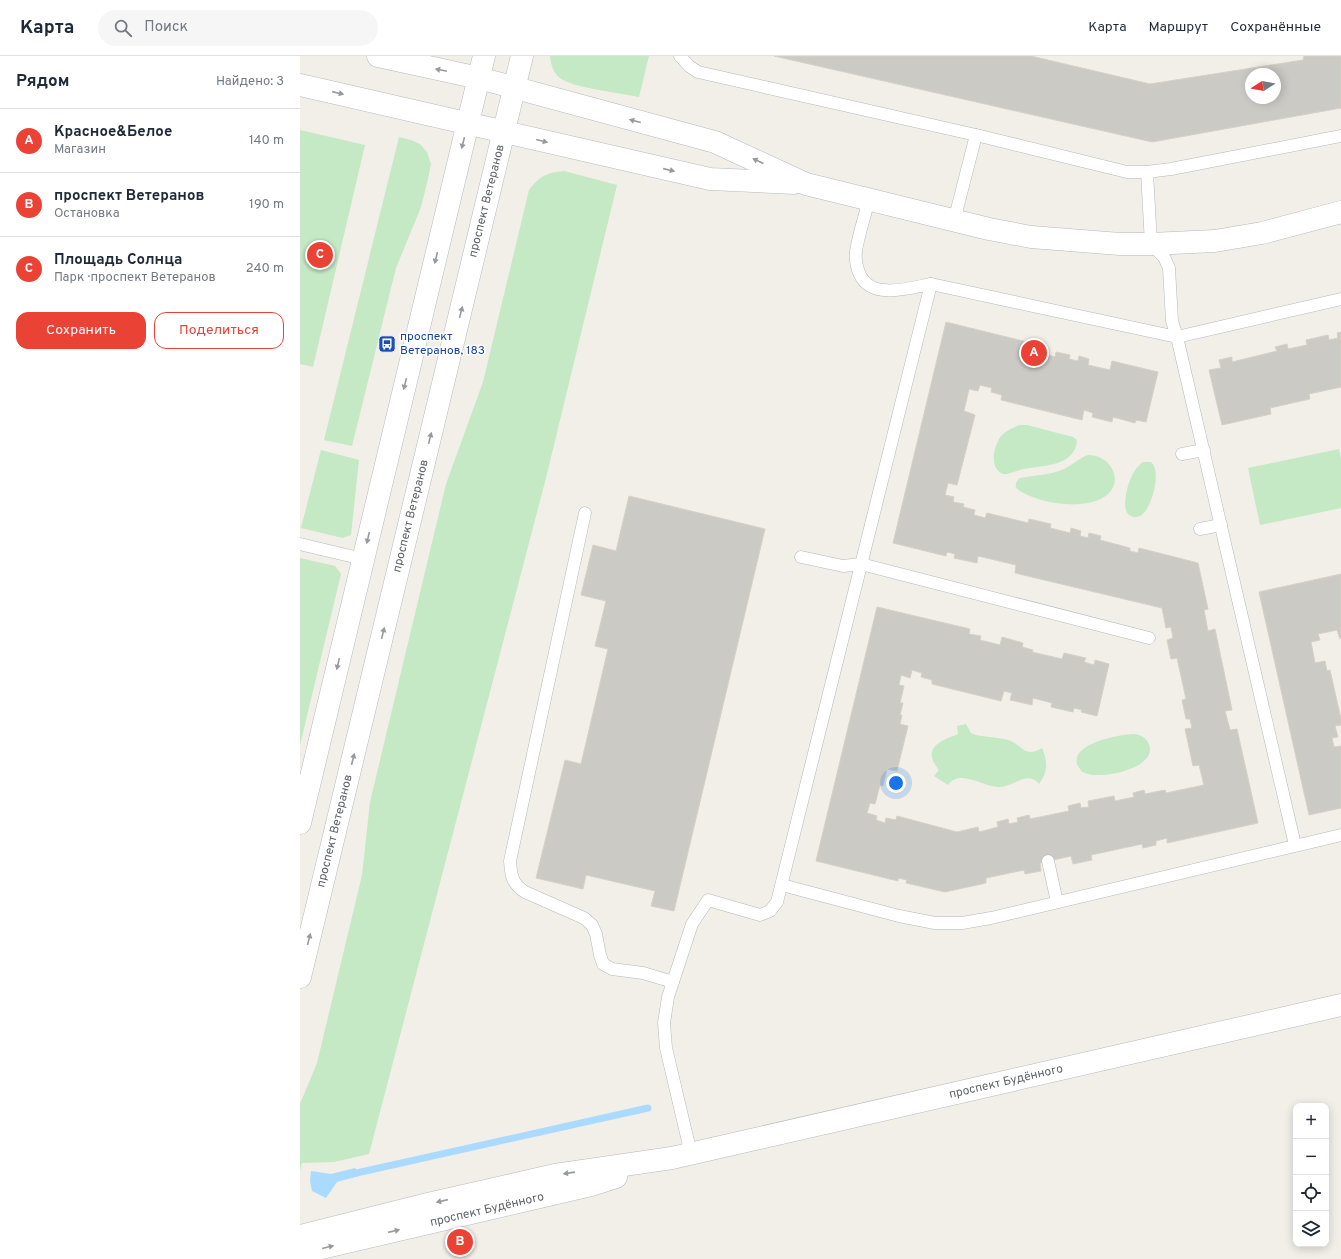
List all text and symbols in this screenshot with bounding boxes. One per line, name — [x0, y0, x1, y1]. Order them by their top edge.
search box — [98, 10, 378, 46]
text: Карта — [20, 16, 74, 40]
icon: search — [112, 17, 134, 39]
text: Поиск — [144, 18, 188, 37]
text: Карта — [1088, 19, 1127, 36]
text: Маршрут — [1149, 19, 1208, 36]
text: Сохранённые — [1230, 19, 1321, 36]
one-way arrow — [435, 66, 447, 72]
north arrow — [1245, 68, 1281, 104]
text: Рядом — [16, 71, 69, 93]
text: Найдено: 3 — [216, 74, 284, 90]
one-way arrow — [332, 91, 344, 97]
one-way arrow — [628, 117, 641, 123]
text: Красное&Белое — [54, 123, 172, 142]
text: A — [24, 133, 34, 149]
text: 140 m — [249, 133, 284, 149]
one-way arrow — [460, 137, 466, 150]
one-way arrow — [536, 138, 548, 144]
text: Магазин — [54, 142, 106, 158]
street label: проспект Ветеранов — [465, 143, 509, 259]
one-way arrow — [752, 158, 763, 164]
one-way arrow — [663, 167, 675, 173]
text: проспект Ветеранов — [54, 187, 204, 206]
text: B — [25, 197, 33, 213]
text: 190 m — [249, 197, 284, 213]
text: Остановка — [54, 206, 120, 222]
pin: C — [307, 240, 333, 270]
text: Площадь Солнца — [54, 251, 182, 270]
one-way arrow — [432, 252, 438, 264]
text: C — [25, 261, 33, 277]
text: 240 m — [246, 261, 284, 277]
text: Парк · проспект Ветеранов — [54, 270, 216, 286]
one-way arrow — [458, 305, 464, 318]
button: Сохранить — [16, 312, 146, 349]
button: Поделиться — [154, 312, 284, 349]
place label: проспект Ветеранов, 183 — [400, 329, 485, 359]
bus stop icon: проспект Ветеранов, 183 — [377, 334, 397, 354]
pin: A — [1021, 338, 1047, 368]
one-way arrow — [402, 379, 408, 391]
one-way arrow — [428, 432, 434, 444]
street label: проспект Ветеранов — [389, 458, 433, 574]
one-way arrow — [365, 531, 371, 544]
one-way arrow — [381, 626, 387, 639]
one-way arrow — [335, 658, 341, 670]
one-way arrow — [350, 753, 356, 765]
street label: проспект Ветеранов — [313, 773, 357, 889]
your location — [886, 773, 906, 793]
one-way arrow — [306, 932, 312, 944]
street label: проспект Будённого — [947, 1061, 1065, 1103]
map controls — [1293, 1103, 1329, 1247]
button: + — [1293, 1103, 1329, 1139]
button: − — [1293, 1139, 1329, 1175]
one-way arrow — [563, 1170, 575, 1176]
button: locate — [1293, 1175, 1329, 1211]
street label: проспект Будённого — [428, 1189, 546, 1231]
one-way arrow — [436, 1198, 448, 1204]
button: layers — [1293, 1211, 1329, 1247]
pin: B — [447, 1227, 473, 1257]
one-way arrow — [388, 1228, 400, 1234]
one-way arrow — [322, 1244, 334, 1250]

